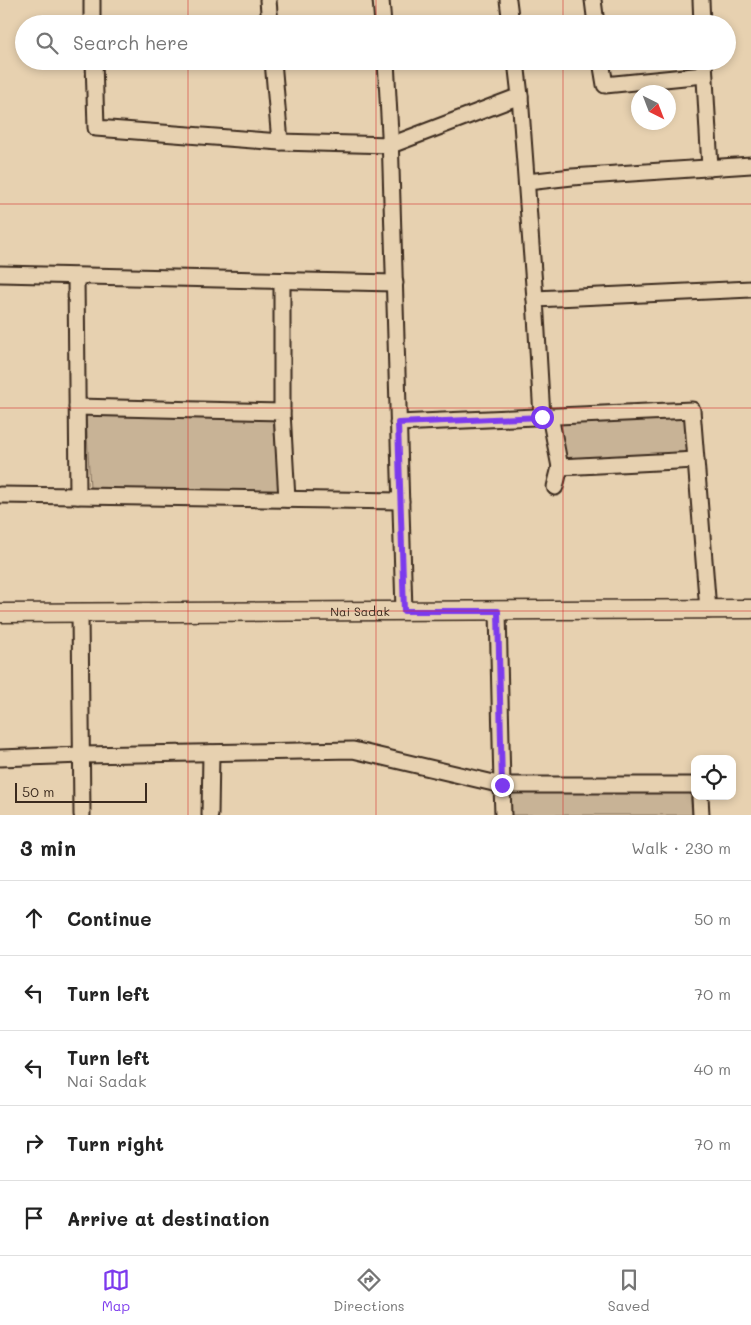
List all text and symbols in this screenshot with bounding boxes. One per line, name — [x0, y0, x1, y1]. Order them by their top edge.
search box — [15, 15, 736, 70]
icon: search — [33, 29, 61, 57]
text: Search here — [73, 30, 189, 55]
north arrow — [631, 85, 676, 130]
route start — [531, 406, 554, 429]
street label: Nai Sadak — [330, 603, 390, 619]
map controls — [691, 755, 736, 800]
button: locate — [691, 755, 736, 800]
route end — [491, 774, 514, 797]
scale bar — [15, 780, 148, 803]
text: 50 m — [22, 782, 54, 801]
text: 3 min — [20, 834, 76, 861]
text: Walk · 230 m — [631, 837, 731, 858]
icon: ahead — [20, 904, 48, 932]
text: Continue — [67, 906, 152, 931]
text: 50 m — [694, 908, 731, 929]
icon: left — [20, 979, 48, 1007]
text: Turn left — [67, 981, 150, 1006]
text: 70 m — [694, 983, 731, 1004]
text: Turn left — [67, 1045, 150, 1070]
icon: left — [20, 1054, 48, 1082]
text: 40 m — [694, 1058, 731, 1079]
text: Nai Sadak — [67, 1070, 146, 1091]
icon: right — [20, 1129, 48, 1157]
text: Turn right — [67, 1131, 164, 1156]
text: 70 m — [694, 1133, 731, 1154]
icon: arrive — [20, 1204, 48, 1232]
text: Arrive at destination — [67, 1206, 270, 1231]
tab: Map — [102, 1266, 130, 1315]
tab: Directions — [333, 1266, 405, 1315]
tab: Saved — [608, 1266, 649, 1315]

